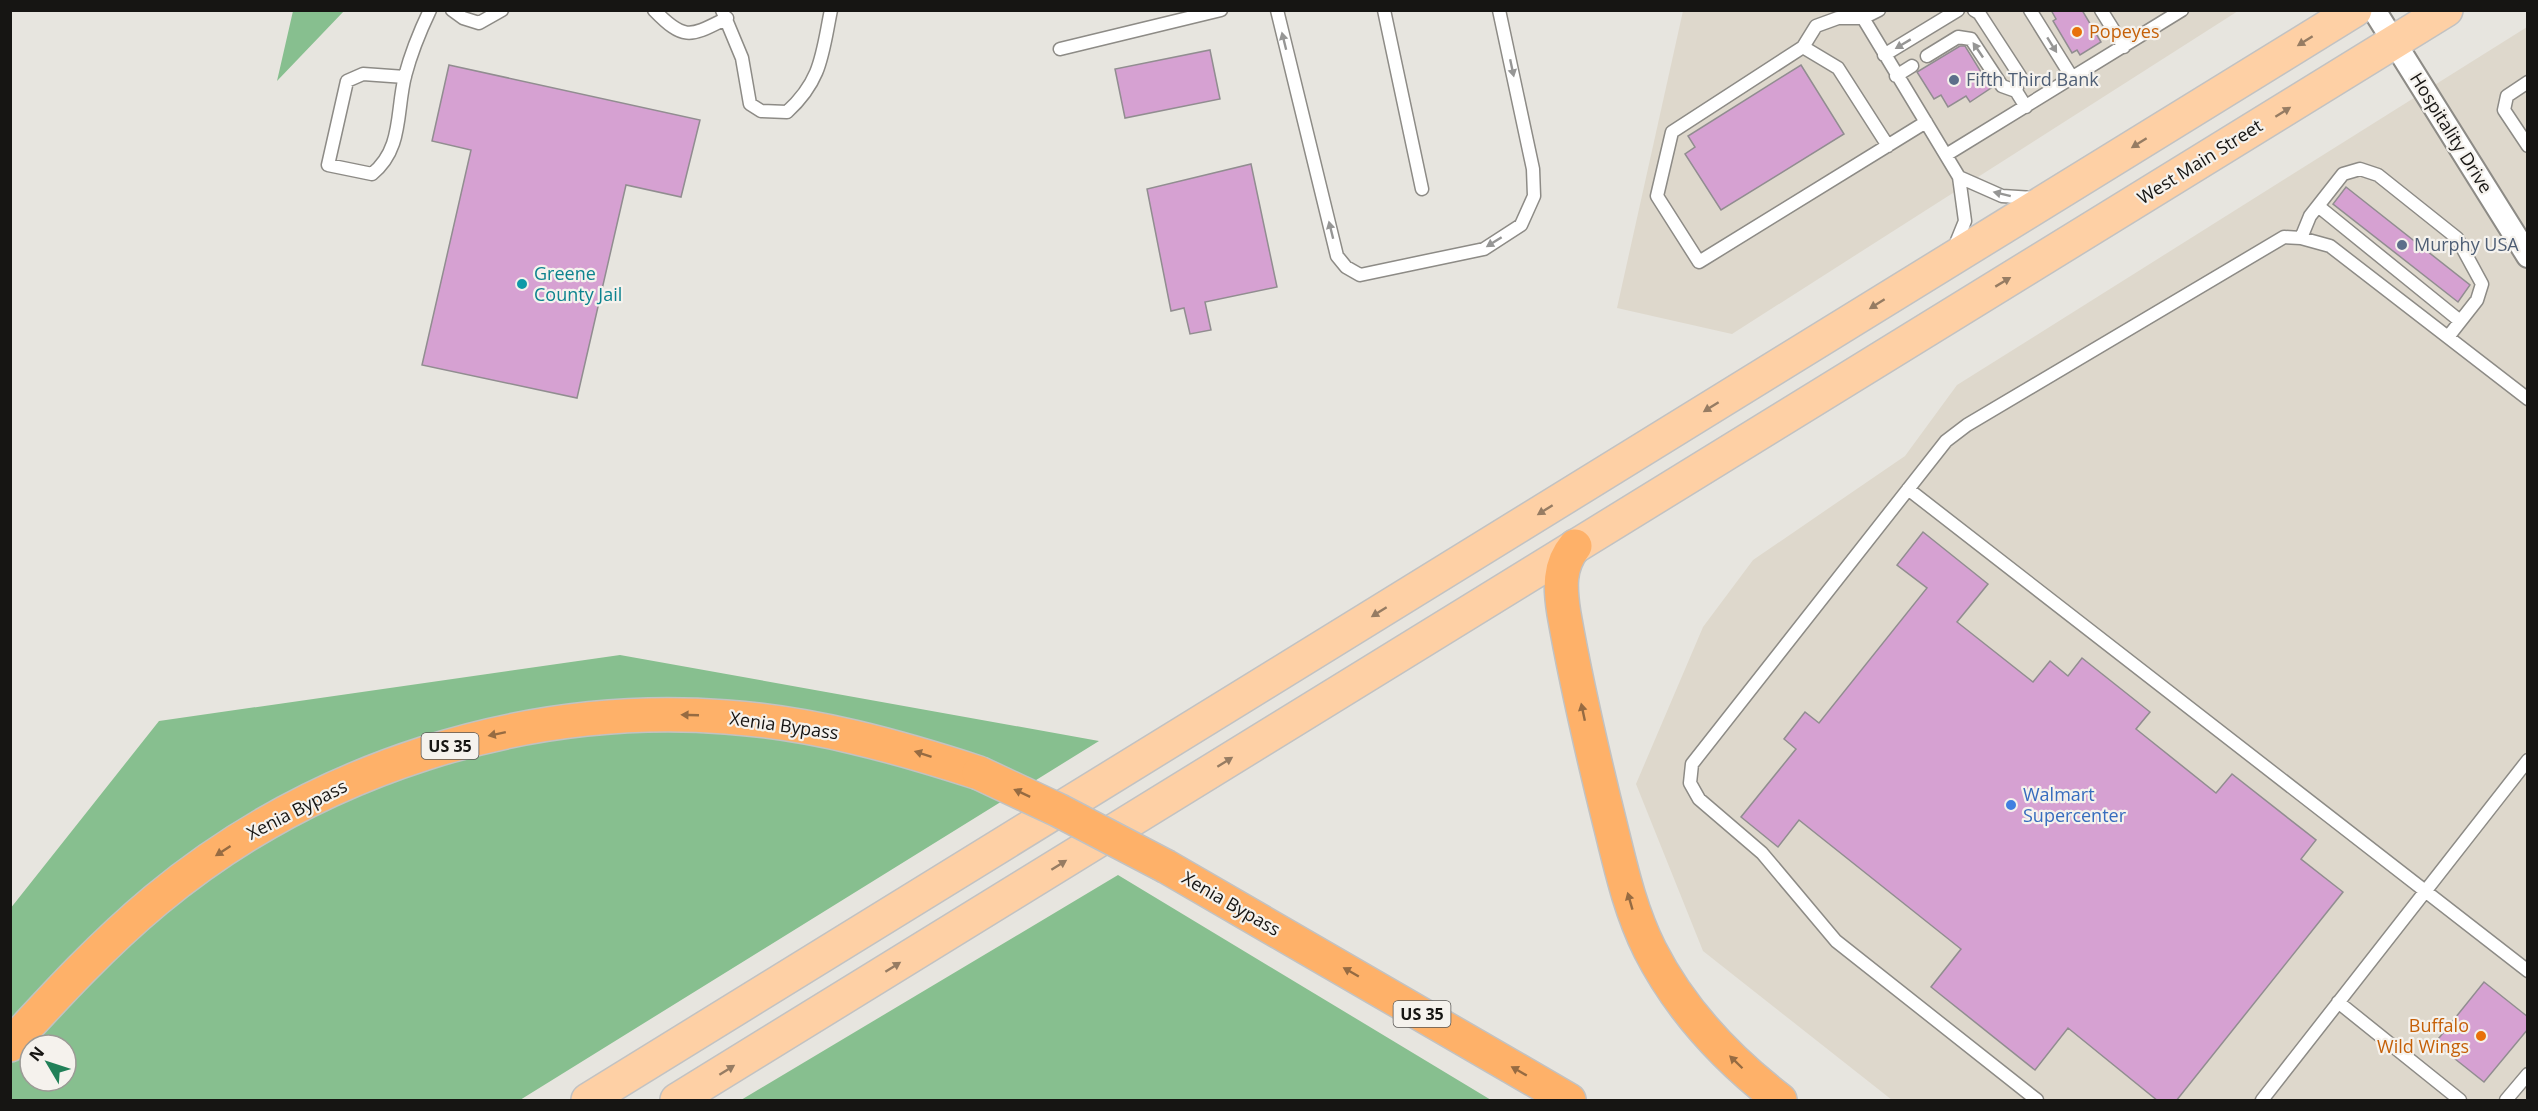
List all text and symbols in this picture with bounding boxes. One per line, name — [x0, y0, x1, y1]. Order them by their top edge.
place label: Popeyes — [2089, 19, 2159, 43]
marker: Popeyes — [2070, 25, 2084, 39]
one-way arrow — [1279, 31, 1289, 50]
one-way arrow — [2297, 35, 2314, 46]
one-way arrow — [2046, 36, 2057, 53]
one-way arrow — [1895, 38, 1911, 49]
one-way arrow — [1973, 42, 1984, 58]
one-way arrow — [1507, 58, 1517, 77]
place label: Fifth Third Bank — [1966, 67, 2099, 91]
street label: Hospitality Drive — [2405, 68, 2499, 197]
marker: Fifth Third Bank — [1947, 73, 1961, 87]
one-way arrow — [2275, 106, 2291, 117]
street label: West Main Street — [2132, 113, 2267, 209]
one-way arrow — [2131, 137, 2147, 148]
one-way arrow — [1993, 189, 2011, 199]
one-way arrow — [1325, 221, 1335, 239]
place label: Murphy USA — [2414, 232, 2519, 256]
one-way arrow — [1486, 237, 1502, 248]
marker: Murphy USA — [2395, 238, 2409, 252]
place label: Greene County Jail — [534, 261, 622, 306]
marker: Greene County Jail — [515, 277, 529, 291]
one-way arrow — [1995, 277, 2011, 288]
one-way arrow — [1869, 298, 1885, 309]
one-way arrow — [1703, 401, 1719, 412]
one-way arrow — [1537, 504, 1553, 515]
one-way arrow — [1371, 606, 1387, 617]
one-way arrow — [1578, 702, 1587, 721]
street label: Xenia Bypass — [728, 706, 840, 745]
one-way arrow — [681, 710, 700, 720]
one-way arrow — [487, 730, 506, 739]
road number: US 35 — [422, 733, 478, 759]
one-way arrow — [914, 749, 932, 759]
one-way arrow — [1217, 757, 1233, 768]
street label: Xenia Bypass — [242, 774, 351, 845]
place label: Walmart Supercenter — [2023, 782, 2127, 827]
one-way arrow — [1013, 788, 1030, 797]
marker: Walmart Supercenter — [2004, 798, 2018, 812]
one-way arrow — [215, 845, 231, 857]
one-way arrow — [1051, 859, 1067, 870]
street label: Xenia Bypass — [1178, 865, 1285, 941]
one-way arrow — [1625, 892, 1634, 910]
one-way arrow — [885, 962, 901, 973]
one-way arrow — [1343, 967, 1359, 978]
road number: US 35 — [1394, 1001, 1450, 1027]
place label: Buffalo Wild Wings — [2377, 1013, 2469, 1058]
marker: Buffalo Wild Wings — [2474, 1029, 2488, 1043]
north arrow — [18, 1033, 78, 1093]
text: N — [24, 1042, 49, 1066]
one-way arrow — [1729, 1056, 1744, 1069]
one-way arrow — [719, 1064, 735, 1075]
one-way arrow — [1510, 1066, 1527, 1076]

